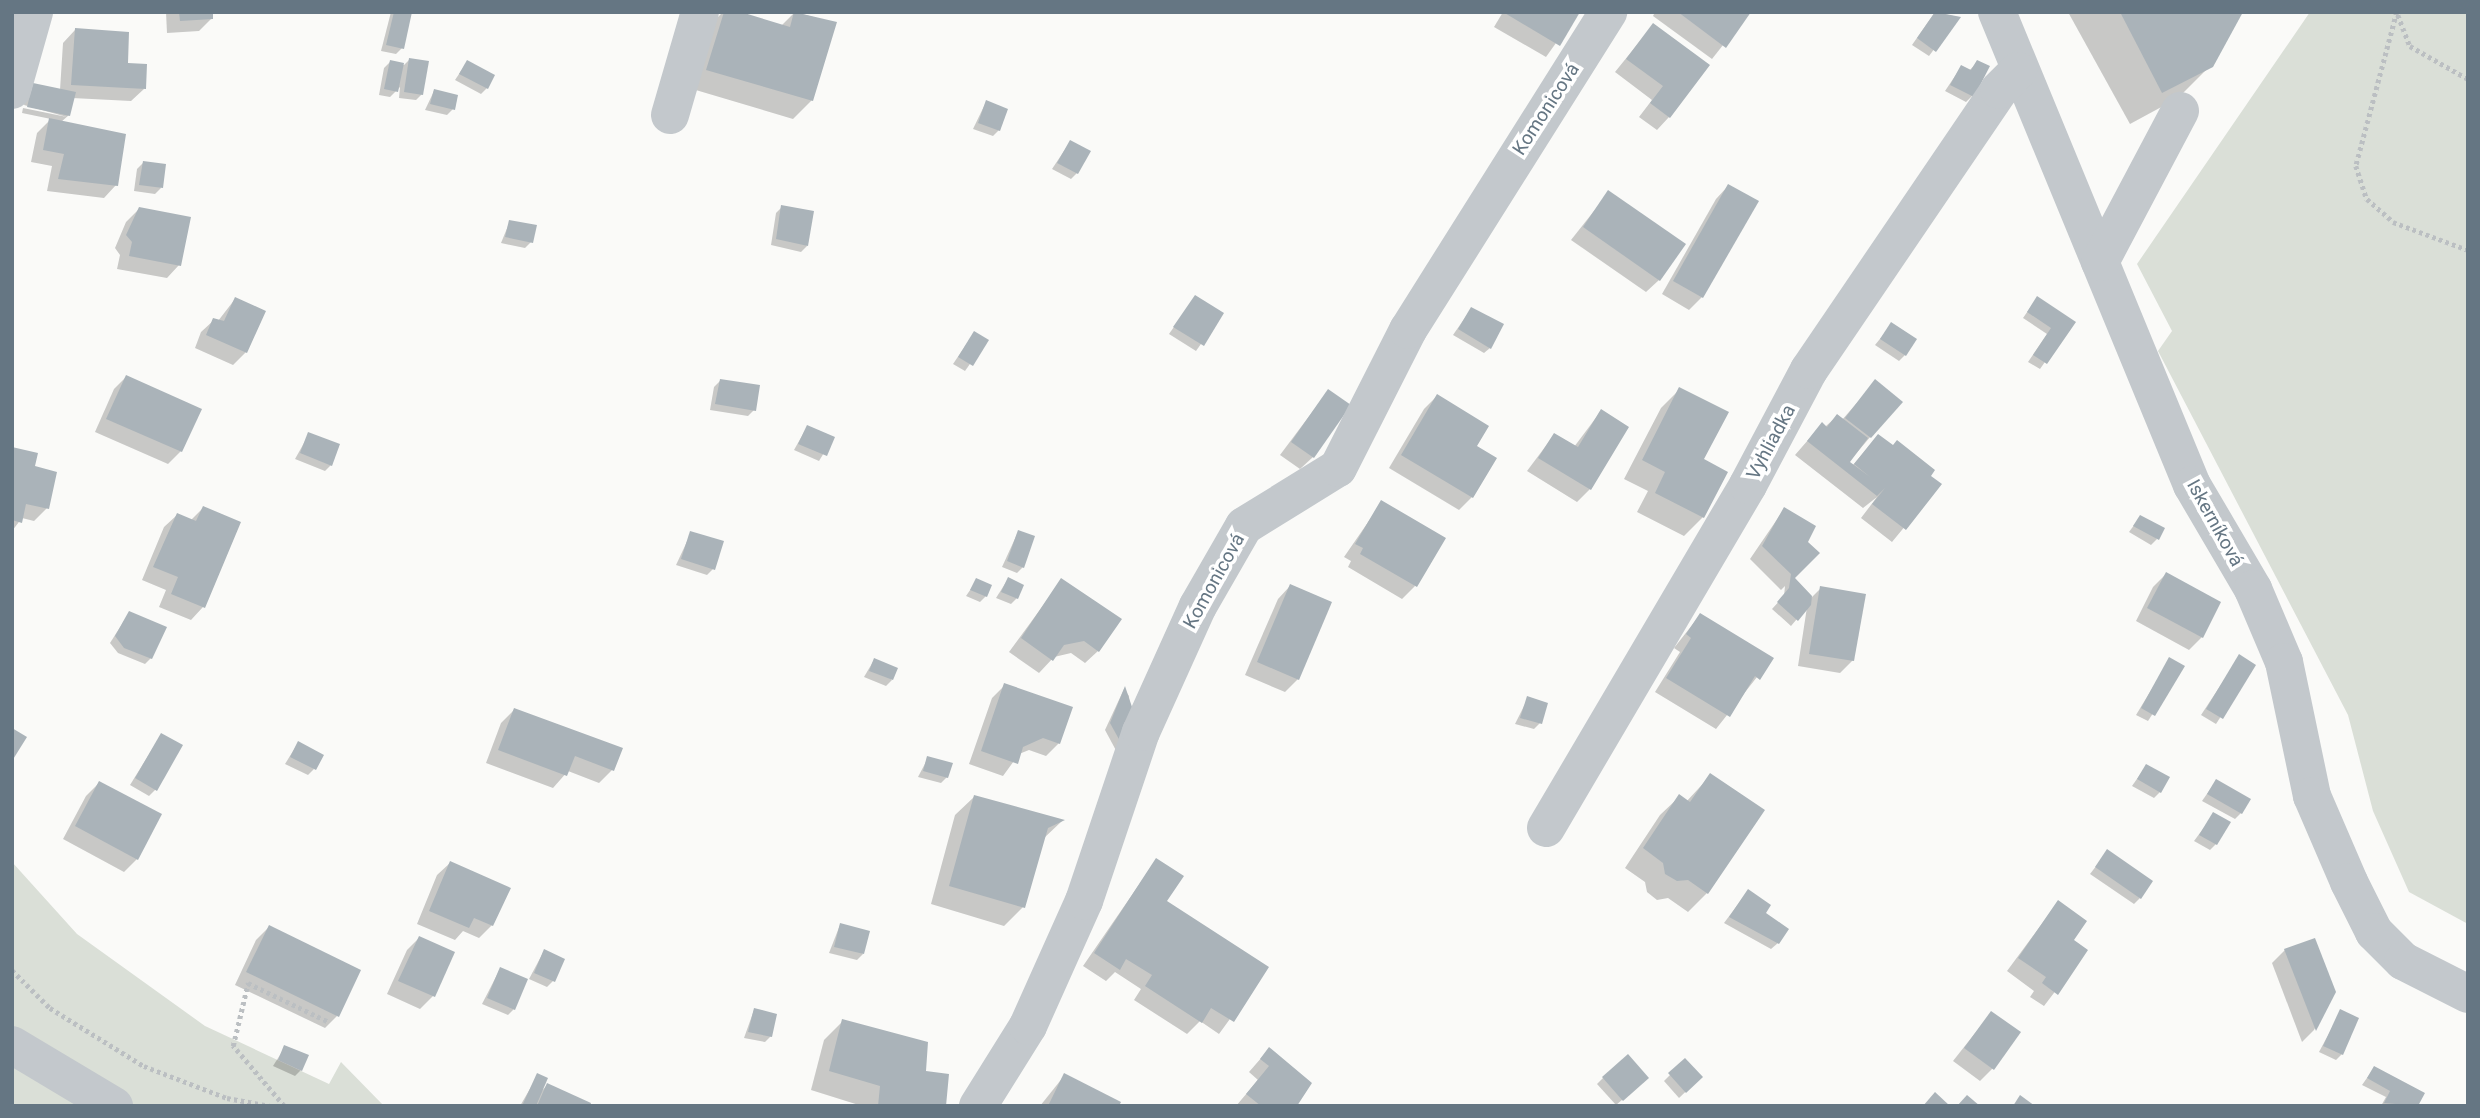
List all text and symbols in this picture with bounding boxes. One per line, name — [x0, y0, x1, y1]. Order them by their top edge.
street label: Komonicová — [1508, 59, 1584, 159]
street label: Vyhliadka — [1742, 401, 1800, 483]
street label: Iskerníková — [2182, 476, 2248, 570]
street label: Komonicová — [1179, 529, 1249, 633]

